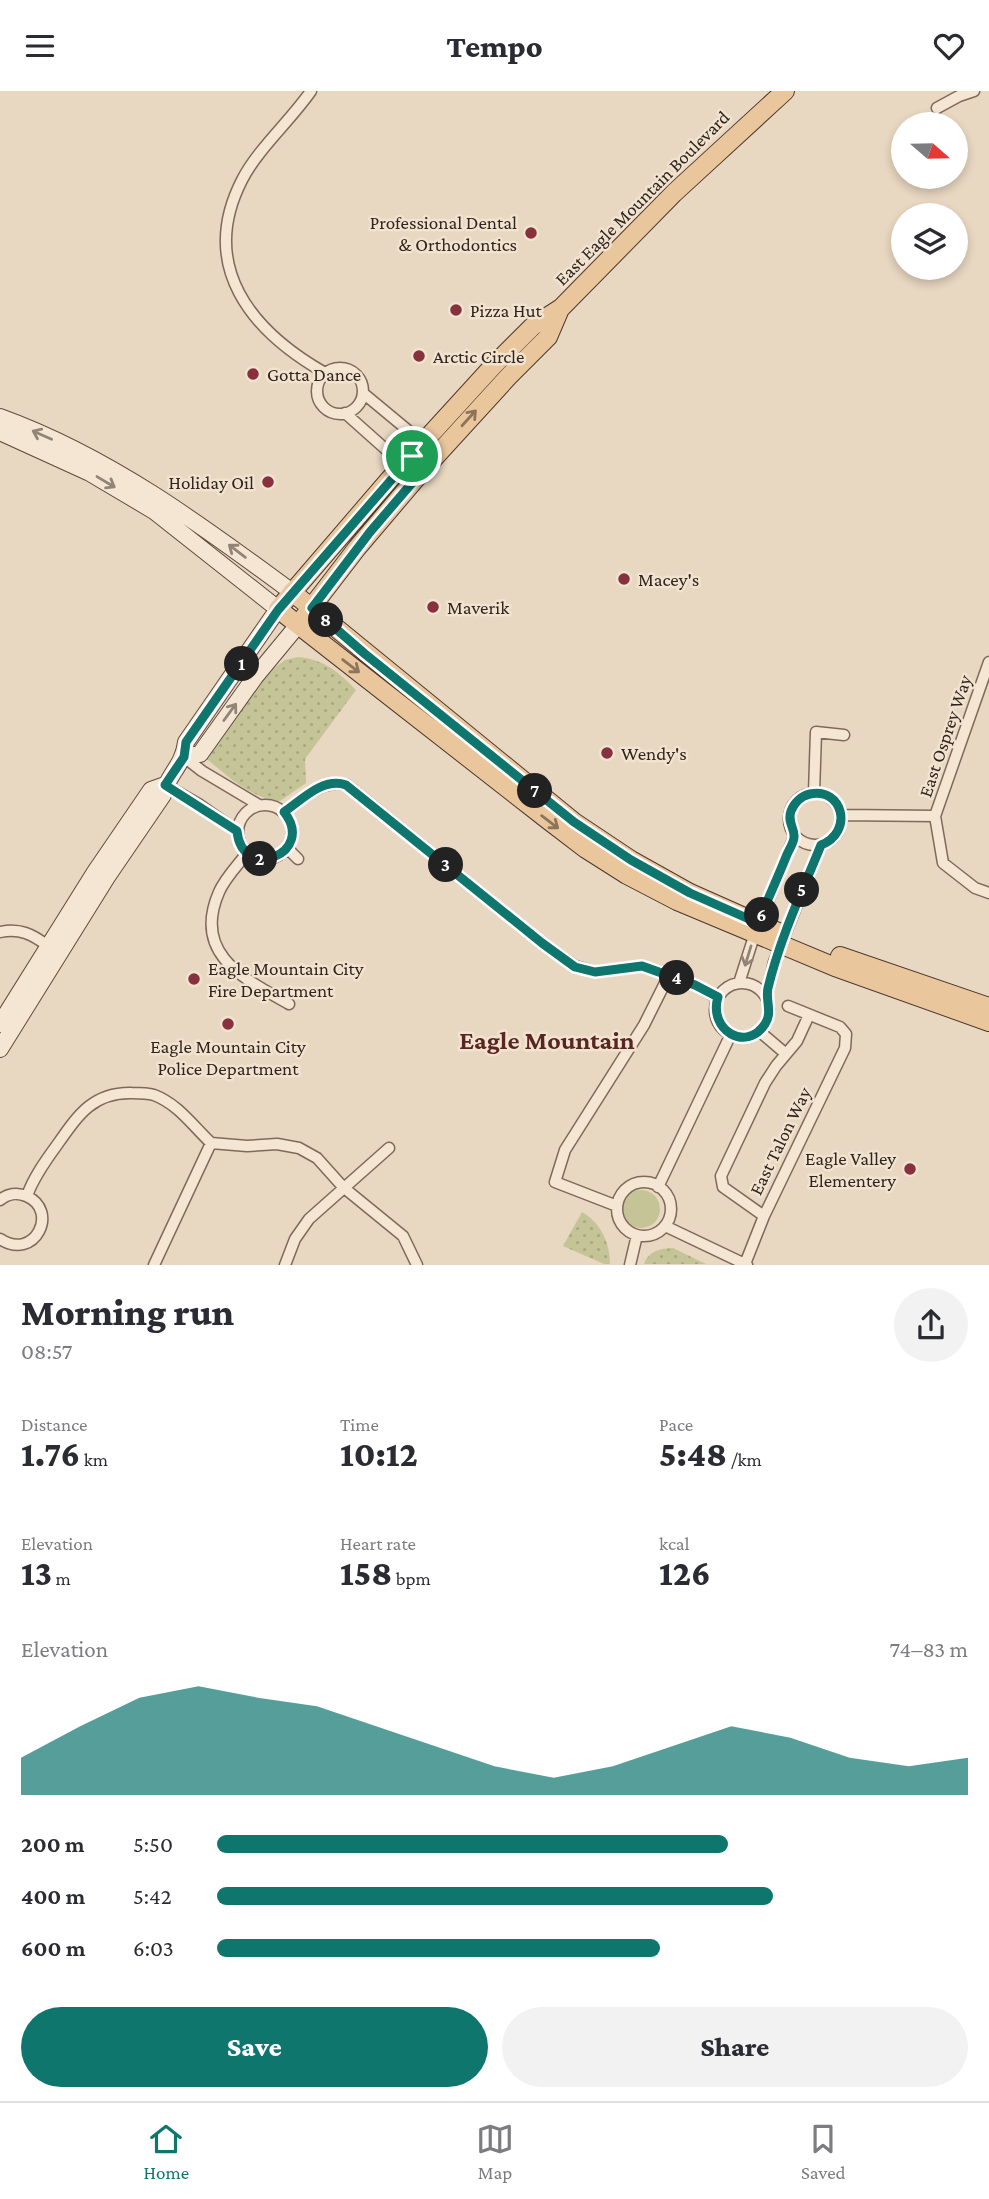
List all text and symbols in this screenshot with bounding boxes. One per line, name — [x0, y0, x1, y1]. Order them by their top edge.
icon: menu — [21, 27, 59, 65]
icon: heart — [930, 27, 968, 65]
text: Tempo — [446, 28, 543, 64]
street label: East Eagle Mountain Boulevard — [551, 107, 733, 289]
north arrow — [891, 112, 968, 189]
map controls — [891, 112, 968, 280]
button: layers — [891, 203, 968, 280]
place label: Professional Dental & Orthodontics — [370, 212, 517, 255]
marker: Professional Dental & Orthodontics — [523, 225, 539, 241]
place label: Pizza Hut — [470, 300, 543, 321]
marker: Pizza Hut — [448, 302, 464, 318]
place label: Arctic Circle — [433, 346, 524, 367]
marker: Arctic Circle — [411, 348, 427, 364]
place label: Gotta Dance — [267, 364, 361, 385]
marker: Gotta Dance — [245, 366, 261, 382]
one-way arrow — [461, 410, 478, 427]
pin — [382, 426, 442, 486]
one-way arrow — [32, 428, 53, 441]
icon: arrive — [393, 437, 431, 475]
place label: Holiday Oil — [168, 472, 254, 493]
marker: Holiday Oil — [260, 474, 276, 490]
one-way arrow — [95, 475, 115, 489]
one-way arrow — [228, 544, 247, 559]
place label: Macey's — [638, 569, 699, 590]
marker: Macey's — [616, 571, 632, 587]
place label: Maverik — [447, 597, 510, 618]
marker: Maverik — [425, 599, 441, 615]
pin: 8 — [308, 603, 344, 637]
text: 8 — [320, 609, 331, 630]
pin: 1 — [224, 647, 260, 681]
text: 1 — [238, 653, 245, 674]
one-way arrow — [342, 659, 360, 674]
street label: East Osprey Way — [914, 672, 976, 800]
one-way arrow — [223, 703, 237, 722]
place label: Wendy's — [621, 743, 687, 764]
marker: Wendy's — [599, 745, 615, 761]
pin: 7 — [518, 773, 552, 809]
text: 7 — [530, 780, 539, 801]
one-way arrow — [540, 814, 559, 829]
pin: 2 — [243, 841, 278, 877]
pin: 3 — [428, 847, 464, 883]
text: 2 — [255, 848, 264, 869]
text: 3 — [441, 854, 450, 875]
pin: 5 — [784, 873, 820, 907]
text: 5 — [797, 879, 806, 900]
pin: 6 — [744, 897, 780, 933]
text: 6 — [756, 904, 767, 925]
one-way arrow — [740, 945, 753, 967]
place label: Eagle Mountain City Fire Department — [208, 958, 364, 1001]
pin: 4 — [660, 961, 694, 995]
text: 4 — [671, 967, 682, 988]
marker: Eagle Mountain City Fire Department — [186, 971, 202, 987]
marker: Eagle Mountain City Police Department — [220, 1016, 236, 1032]
district label: Eagle Mountain — [459, 1026, 635, 1055]
place label: Eagle Mountain City Police Department — [150, 1036, 306, 1079]
street label: East Talon Way — [745, 1084, 815, 1198]
place label: Eagle Valley Elementery — [805, 1148, 896, 1191]
marker: Eagle Valley Elementery — [902, 1161, 918, 1177]
button: share — [894, 1288, 968, 1362]
text: Morning run — [21, 1291, 234, 1333]
text: 08:57 — [21, 1338, 72, 1364]
text: Distance — [21, 1414, 87, 1435]
text: Time — [340, 1414, 379, 1435]
text: Pace — [659, 1414, 693, 1435]
text: 1.76 — [21, 1435, 80, 1474]
text: 10:12 — [340, 1435, 418, 1474]
text: 5:48 — [659, 1435, 727, 1474]
text: km — [80, 1449, 108, 1470]
text: /km — [727, 1449, 762, 1470]
text: Elevation — [21, 1533, 93, 1554]
text: Heart rate — [340, 1533, 416, 1554]
text: kcal — [659, 1533, 690, 1554]
text: 13 — [21, 1554, 52, 1593]
text: 158 — [340, 1554, 392, 1593]
text: 126 — [659, 1554, 711, 1593]
text: m — [52, 1568, 71, 1589]
text: bpm — [392, 1568, 431, 1589]
text: Elevation — [21, 1636, 108, 1662]
text: 74–83 m — [890, 1636, 968, 1662]
text: 200 m — [21, 1831, 85, 1857]
text: 5:50 — [133, 1831, 173, 1857]
text: 400 m — [21, 1883, 85, 1909]
text: 5:42 — [133, 1883, 172, 1909]
text: 600 m — [21, 1935, 85, 1961]
text: 6:03 — [133, 1935, 174, 1961]
button: Save — [21, 2007, 488, 2087]
button: Share — [502, 2007, 968, 2087]
tab: Home — [143, 2120, 189, 2183]
tab: Map — [476, 2120, 514, 2183]
tab: Saved — [801, 2120, 846, 2183]

